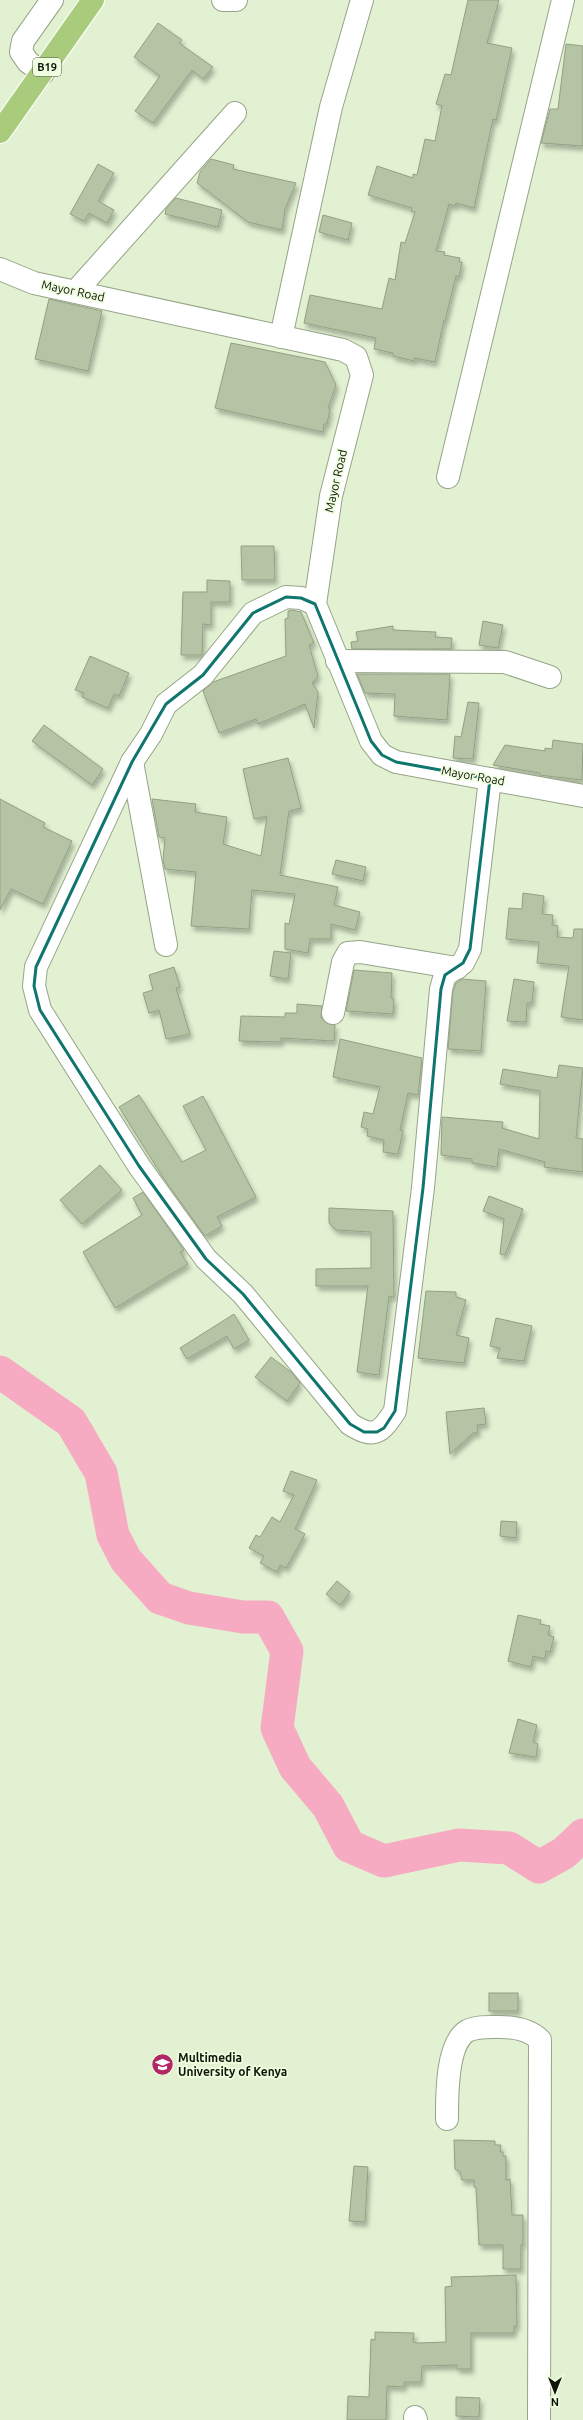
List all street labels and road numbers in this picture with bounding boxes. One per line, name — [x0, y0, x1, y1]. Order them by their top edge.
road number: B19 — [33, 58, 61, 76]
street label: Mayor Road — [40, 277, 106, 304]
street label: Mayor Road — [322, 448, 349, 514]
street label: Mayor Road — [440, 764, 506, 787]

